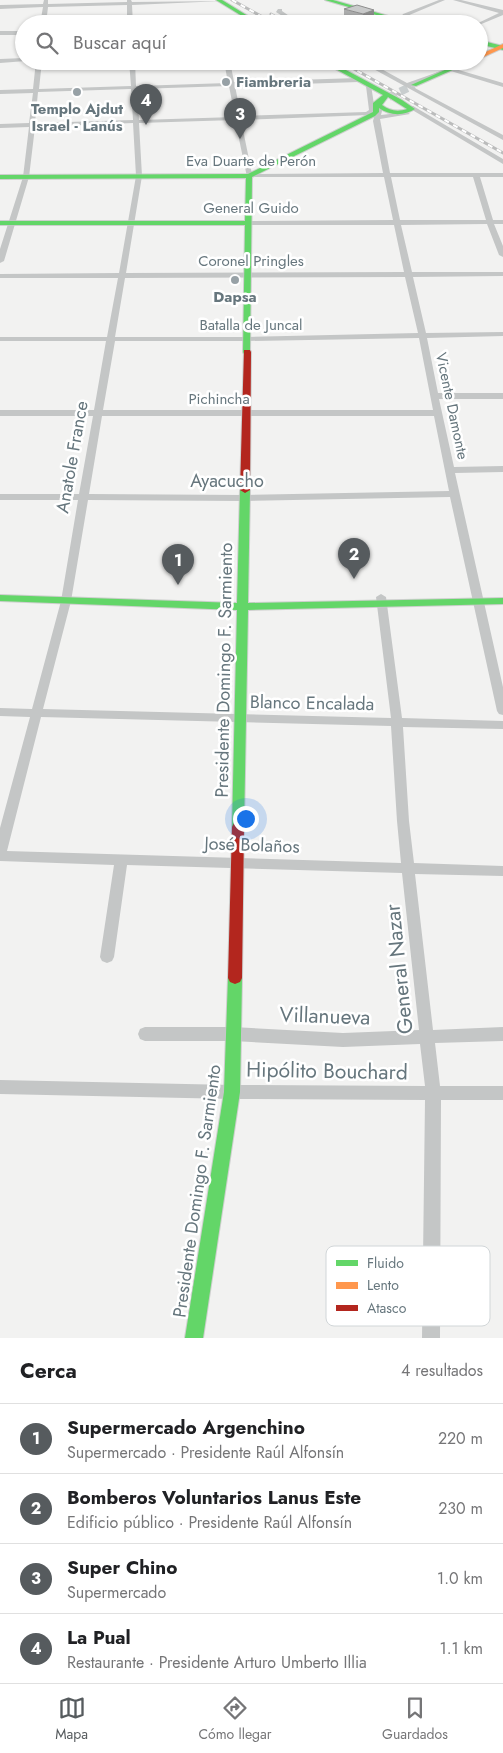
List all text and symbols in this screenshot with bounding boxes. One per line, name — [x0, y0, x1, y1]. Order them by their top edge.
search box — [15, 15, 488, 70]
icon: search — [33, 29, 61, 57]
text: Buscar aquí — [73, 29, 167, 56]
place label: Fiambreria — [236, 71, 311, 93]
marker: Fiambreria — [220, 76, 232, 88]
pin: 4 — [130, 84, 162, 125]
marker: Templo Ajdut Israel - Lanús — [71, 86, 83, 98]
place label: Templo Ajdut Israel - Lanús — [31, 98, 123, 137]
pin: 3 — [224, 98, 256, 139]
street label: Eva Duarte de Perón — [186, 150, 316, 172]
street label: General Guido — [203, 197, 299, 219]
street label: Coronel Pringles — [198, 250, 304, 272]
marker: Dapsa — [229, 274, 241, 286]
place label: Dapsa — [213, 286, 257, 308]
street label: Batalla de Juncal — [200, 314, 302, 336]
street label: Vicente Damonte — [430, 350, 474, 462]
street label: Pichincha — [188, 388, 250, 410]
street label: Anatole France — [49, 399, 95, 515]
street label: Ayacucho — [190, 468, 264, 494]
pin: 2 — [338, 538, 370, 579]
street label: Presidente Domingo F. Sarmiento — [209, 542, 239, 798]
pin: 1 — [162, 544, 194, 585]
street label: Blanco Encalada — [250, 689, 374, 717]
your location — [233, 806, 259, 832]
street label: José Bolaños — [202, 830, 300, 860]
street label: General Nazar — [377, 902, 421, 1036]
street label: Villanueva — [279, 999, 371, 1033]
street label: Hipólito Bouchard — [246, 1055, 408, 1087]
street label: Presidente Domingo F. Sarmiento — [166, 1063, 228, 1319]
legend — [326, 1246, 490, 1326]
text: Fluido — [367, 1253, 404, 1273]
text: Lento — [367, 1275, 399, 1295]
text: Atasco — [367, 1298, 407, 1318]
text: Cerca — [20, 1356, 77, 1386]
text: 4 resultados — [401, 1359, 483, 1382]
text: Supermercado Argenchino — [67, 1414, 305, 1441]
text: 1 — [32, 1427, 40, 1450]
text: 220 m — [438, 1427, 483, 1450]
text: Supermercado · Presidente Raúl Alfonsín — [67, 1441, 344, 1464]
text: Bomberos Voluntarios Lanus Este — [67, 1484, 361, 1511]
text: 2 — [31, 1497, 41, 1520]
text: 230 m — [438, 1497, 483, 1520]
text: Edificio público · Presidente Raúl Alfonsín — [67, 1511, 352, 1534]
text: Super Chino — [67, 1554, 177, 1581]
text: 3 — [31, 1567, 41, 1590]
text: 1.0 km — [437, 1567, 483, 1590]
text: Supermercado — [67, 1581, 166, 1604]
text: La Pual — [67, 1624, 131, 1651]
text: 4 — [30, 1637, 42, 1660]
text: 1.1 km — [439, 1637, 483, 1660]
text: Restaurante · Presidente Arturo Umberto Illia — [67, 1651, 367, 1674]
tab: Mapa — [55, 1694, 88, 1744]
tab: Cómo llegar — [198, 1694, 272, 1744]
tab: Guardados — [382, 1694, 448, 1744]

